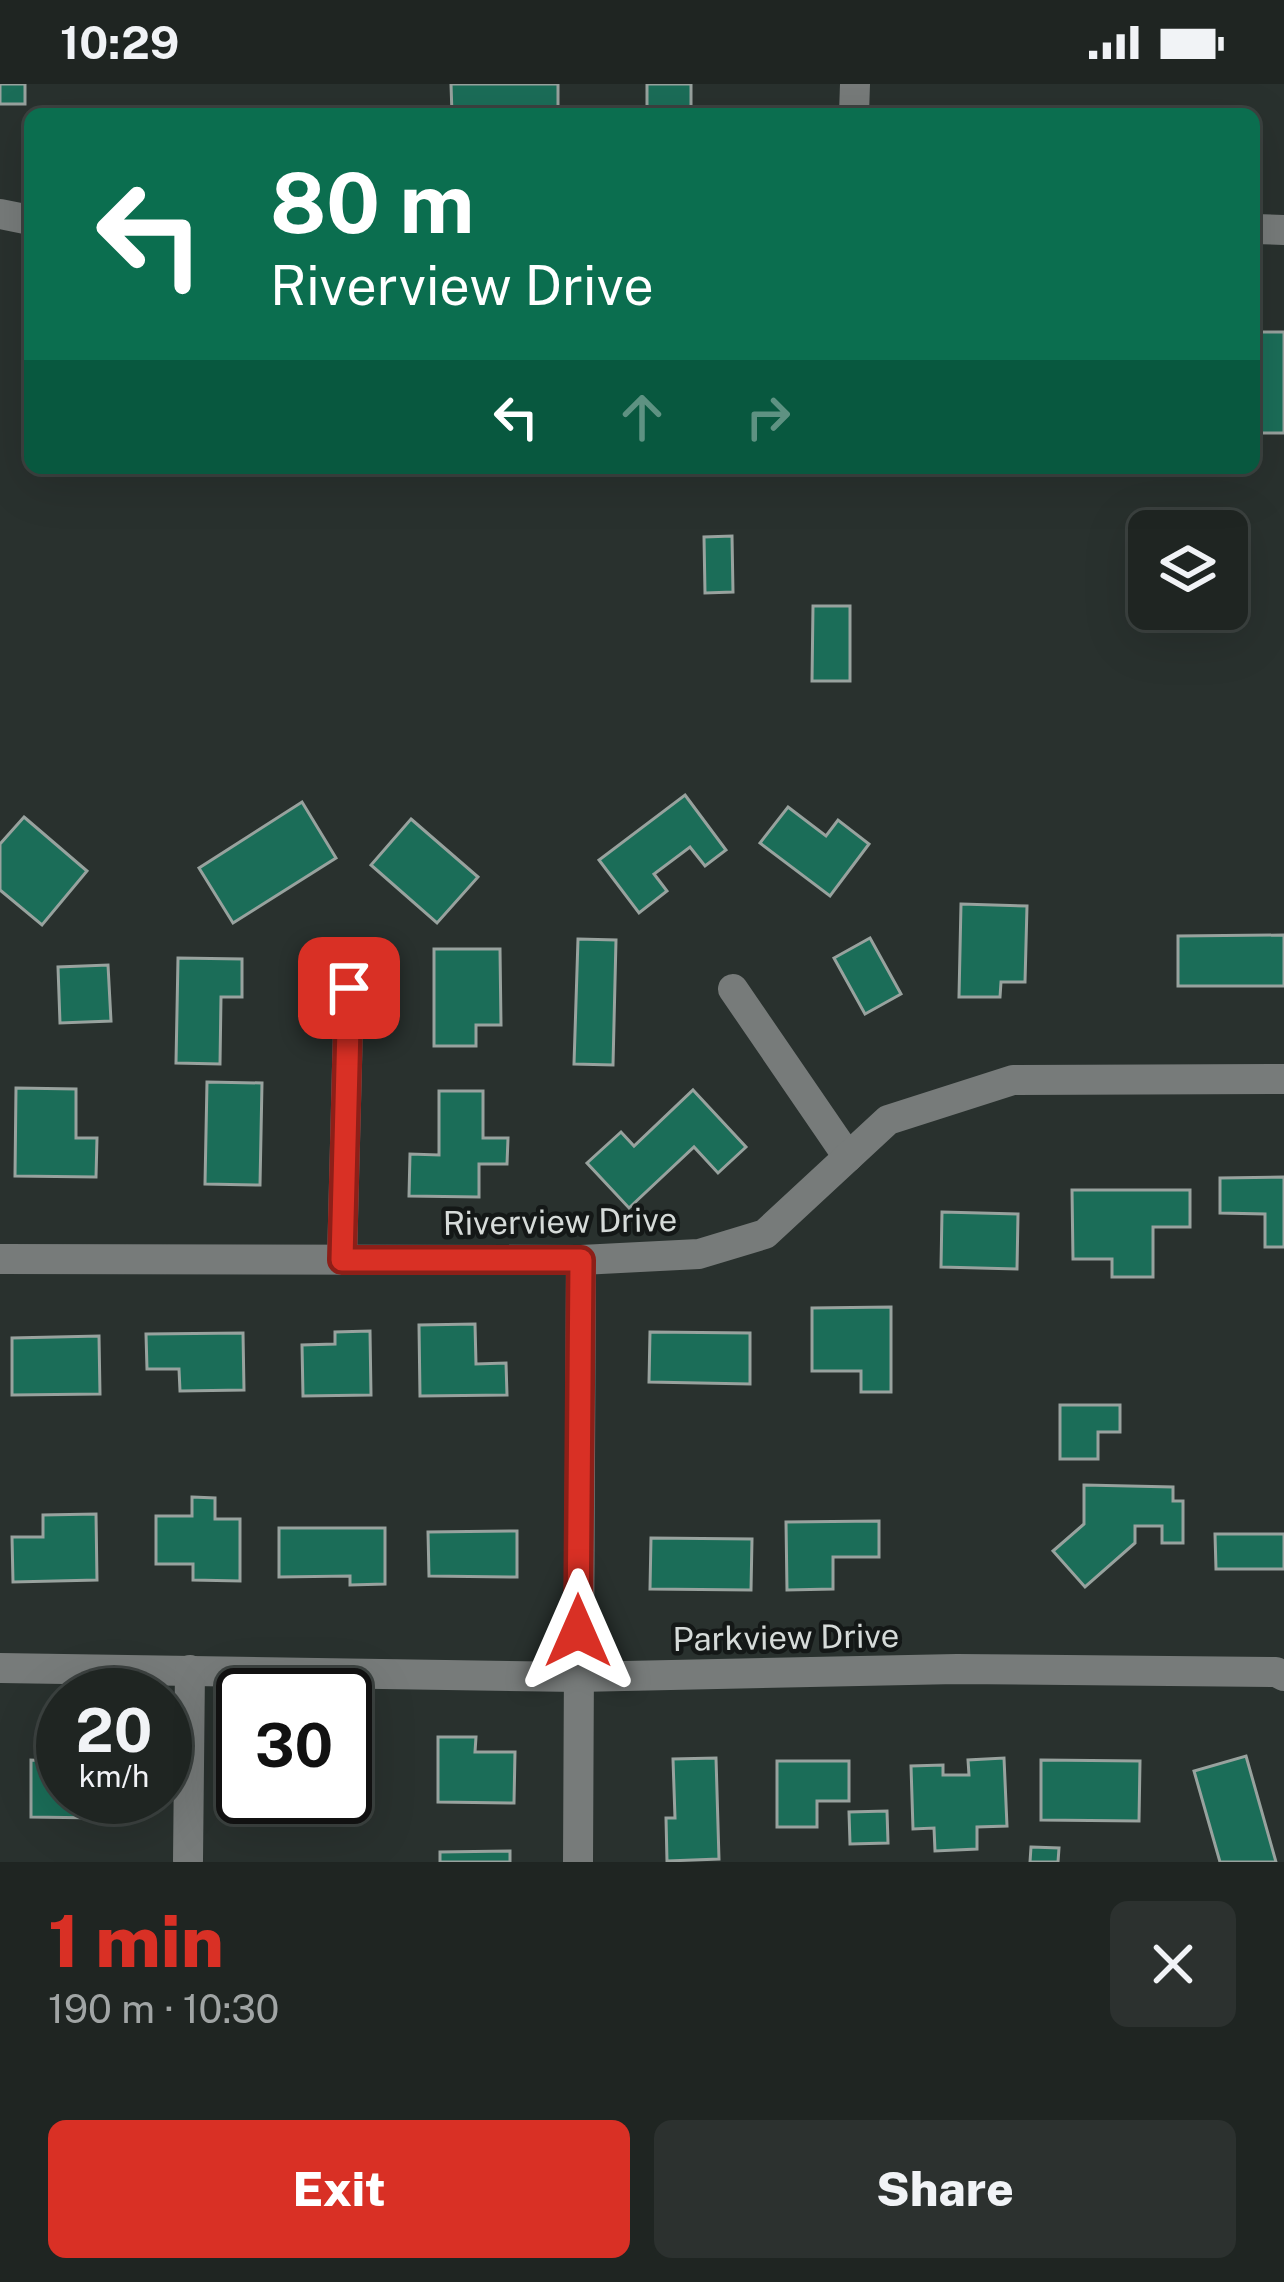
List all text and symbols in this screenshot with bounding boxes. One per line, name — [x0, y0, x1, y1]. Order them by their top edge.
text: 10:29 — [60, 16, 180, 69]
text: 80 m — [270, 153, 474, 252]
icon: left — [72, 156, 228, 312]
text: Riverview Drive — [270, 254, 654, 317]
icon: left — [483, 384, 549, 450]
icon: ahead — [609, 384, 675, 450]
icon: right — [735, 384, 801, 450]
map controls — [1128, 510, 1248, 630]
button: layers — [1128, 510, 1248, 630]
pin — [298, 937, 400, 1039]
icon: arrive — [316, 955, 382, 1021]
street label: Riverview Drive — [442, 1200, 678, 1242]
position arrow — [515, 1568, 641, 1694]
street label: Parkview Drive — [672, 1616, 900, 1658]
speed limit sign: 30 — [216, 1668, 372, 1824]
text: 20 — [76, 1695, 152, 1766]
text: km/h — [79, 1758, 149, 1794]
text: 1 min — [48, 1899, 224, 1983]
button: close — [1110, 1901, 1236, 2027]
text: 190 m · 10:30 — [48, 1986, 279, 2032]
button: Exit — [48, 2120, 630, 2258]
button: Share — [654, 2120, 1236, 2258]

